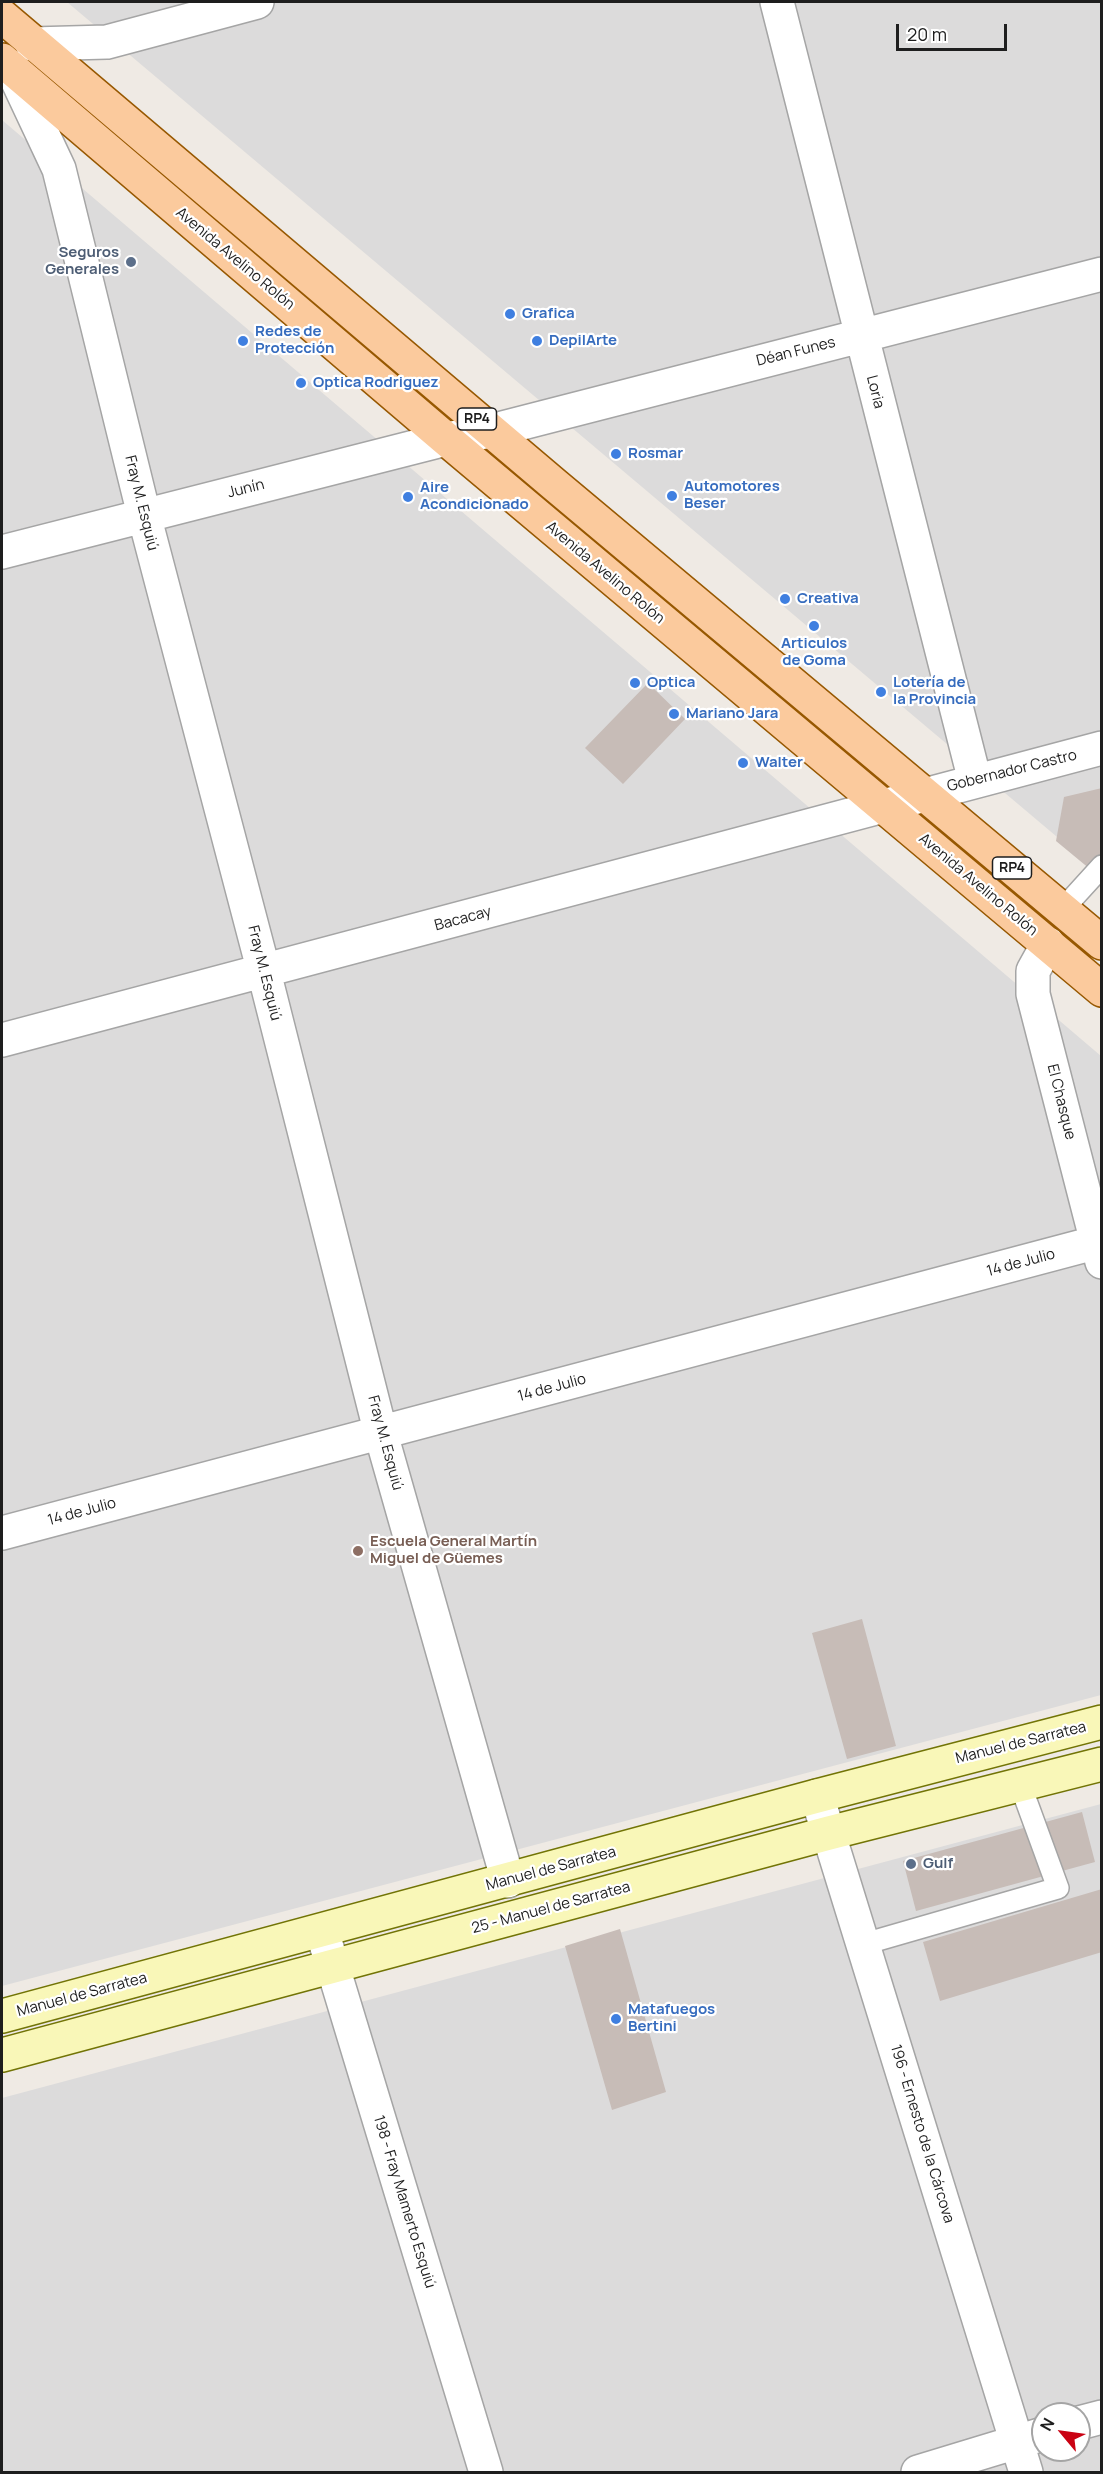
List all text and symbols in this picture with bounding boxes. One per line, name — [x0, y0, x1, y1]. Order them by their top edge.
scale bar — [899, 12, 1010, 50]
text: 20 m — [907, 22, 947, 46]
street label: Avenida Avelino Rolón — [172, 204, 298, 314]
place label: Seguros Generales — [45, 244, 119, 279]
marker: Seguros Generales — [124, 255, 138, 269]
place label: Grafica — [522, 305, 575, 323]
marker: Grafica — [503, 307, 517, 321]
place label: Redes de Protección — [255, 323, 334, 358]
place label: DepilArte — [549, 332, 617, 350]
street label: Déan Funes — [755, 333, 837, 371]
marker: Redes de Protección — [236, 334, 250, 348]
marker: DepilArte — [530, 334, 544, 348]
street label: Loria — [862, 373, 888, 411]
place label: Optica Rodriguez — [313, 374, 439, 392]
marker: Optica Rodriguez — [294, 376, 308, 390]
road number: RP4 — [458, 408, 496, 430]
place label: Rosmar — [628, 445, 683, 463]
marker: Rosmar — [609, 447, 623, 461]
street label: Fray M. Esquiú — [120, 454, 162, 552]
street label: Junín — [226, 476, 266, 502]
place label: Automotores Beser — [684, 478, 780, 513]
place label: Aire Acondicionado — [420, 479, 529, 514]
marker: Automotores Beser — [665, 489, 679, 503]
marker: Aire Acondicionado — [401, 490, 415, 504]
street label: Avenida Avelino Rolón — [542, 518, 668, 628]
place label: Creativa — [797, 590, 859, 608]
marker: Creativa — [778, 592, 792, 606]
marker: Articulos de Goma — [807, 619, 821, 633]
place label: Articulos de Goma — [781, 635, 847, 670]
place label: Optica — [647, 674, 695, 692]
place label: Lotería de la Provincia — [893, 674, 976, 709]
marker: Optica — [628, 676, 642, 690]
marker: Lotería de la Provincia — [874, 685, 888, 699]
place label: Mariano Jara — [686, 705, 778, 723]
marker: Mariano Jara — [667, 707, 681, 721]
street label: Gobernador Castro — [945, 746, 1079, 796]
place label: Walter — [755, 754, 803, 772]
marker: Walter — [736, 756, 750, 770]
street label: Avenida Avelino Rolón — [915, 830, 1041, 940]
road number: RP4 — [992, 857, 1032, 879]
street label: Bacacay — [433, 903, 493, 935]
street label: Fray M. Esquiú — [243, 924, 285, 1022]
street label: El Chasque — [1043, 1062, 1079, 1142]
street label: 14 de Julio — [985, 1245, 1057, 1281]
street label: 14 de Julio — [516, 1370, 588, 1406]
street label: Fray M. Esquiú — [364, 1394, 406, 1492]
street label: 14 de Julio — [46, 1494, 118, 1530]
place label: Escuela General Martín Miguel de Güemes — [370, 1533, 537, 1568]
marker: Escuela General Martín Miguel de Güemes — [351, 1544, 365, 1558]
street label: Manuel de Sarratea — [954, 1718, 1088, 1768]
street label: Manuel de Sarratea — [484, 1843, 618, 1895]
place label: Gulf — [923, 1855, 953, 1873]
marker: Gulf — [904, 1857, 918, 1871]
street label: 25 - Manuel de Sarratea — [470, 1878, 632, 1938]
street label: Manuel de Sarratea — [15, 1969, 149, 2021]
place label: Matafuegos Bertini — [628, 2001, 715, 2036]
marker: Matafuegos Bertini — [609, 2012, 623, 2026]
street label: 196 - Ernesto de la Cárcova — [886, 2043, 958, 2225]
street label: 198 - Fray Mamerto Esquiú — [369, 2113, 439, 2291]
north arrow — [1031, 2402, 1091, 2462]
text: N — [1035, 2414, 1059, 2435]

